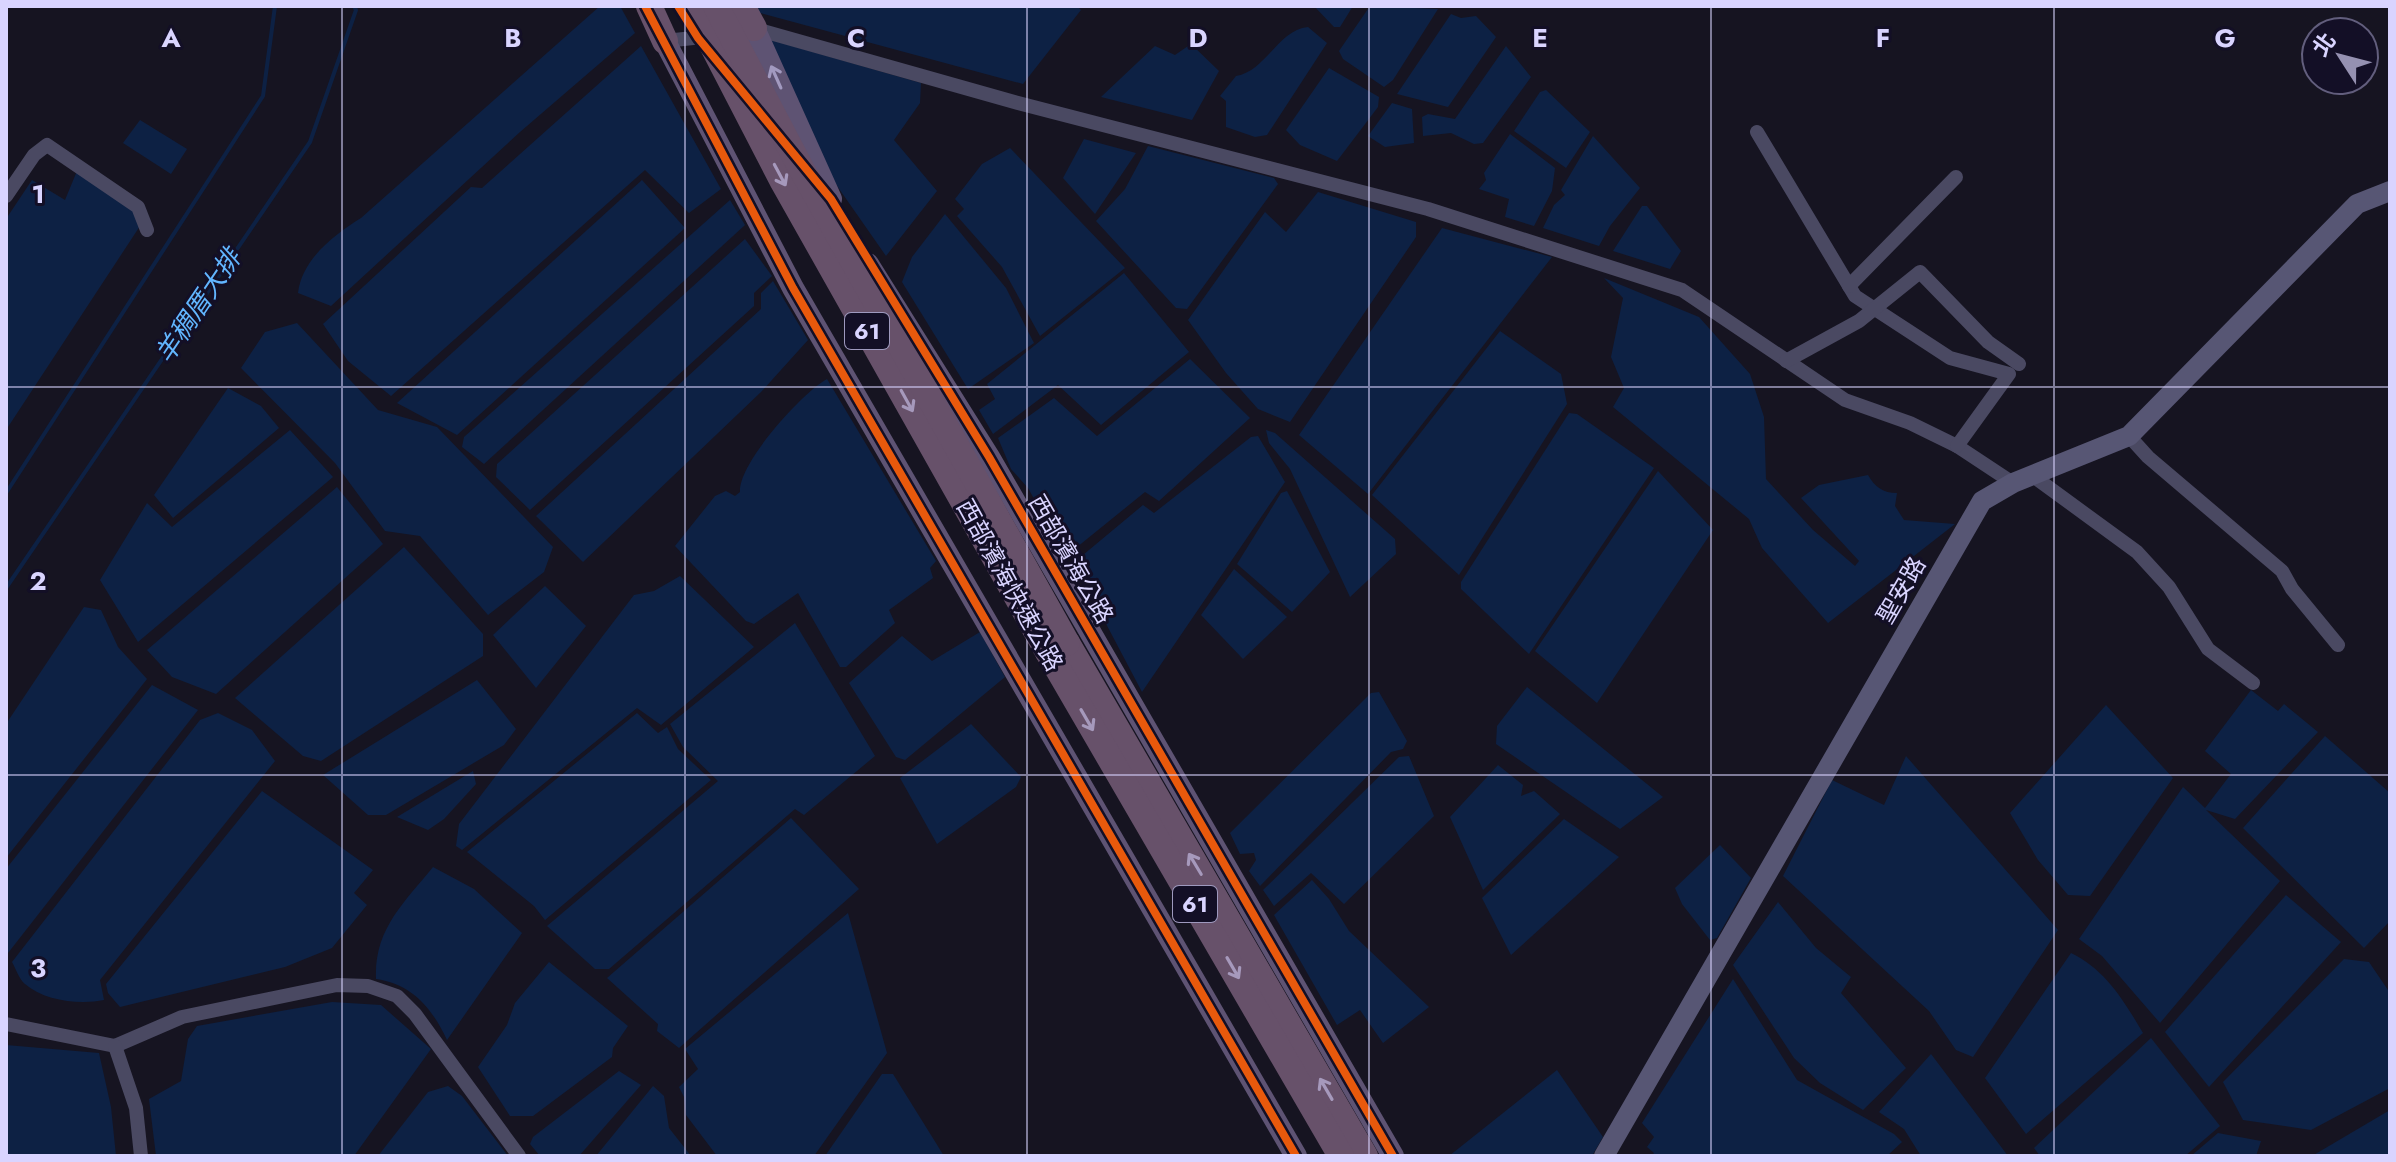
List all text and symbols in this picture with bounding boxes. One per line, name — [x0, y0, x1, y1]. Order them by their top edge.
north arrow — [2300, 16, 2380, 96]
text: A — [160, 19, 181, 57]
text: B — [504, 19, 522, 57]
text: C — [847, 19, 865, 57]
text: D — [1188, 19, 1208, 57]
text: E — [1532, 19, 1548, 57]
text: F — [1876, 19, 1890, 57]
text: G — [2214, 19, 2236, 57]
text: 北 — [2304, 26, 2343, 63]
one-way arrow — [767, 65, 782, 90]
one-way arrow — [772, 162, 788, 186]
text: 1 — [31, 175, 45, 213]
water label: 羊稠厝大排 — [146, 239, 252, 371]
road number: 61 — [845, 313, 889, 349]
one-way arrow — [900, 389, 915, 413]
street label: 西部濱海公路 — [1020, 488, 1122, 630]
street label: 西部濱海快速公路 — [948, 493, 1072, 677]
street label: 聖安路 — [1868, 550, 1934, 630]
text: 2 — [29, 562, 47, 600]
one-way arrow — [1079, 708, 1095, 731]
one-way arrow — [1187, 853, 1203, 876]
road number: 61 — [1173, 886, 1217, 922]
text: 3 — [30, 949, 46, 987]
one-way arrow — [1225, 956, 1241, 979]
one-way arrow — [1318, 1077, 1333, 1101]

